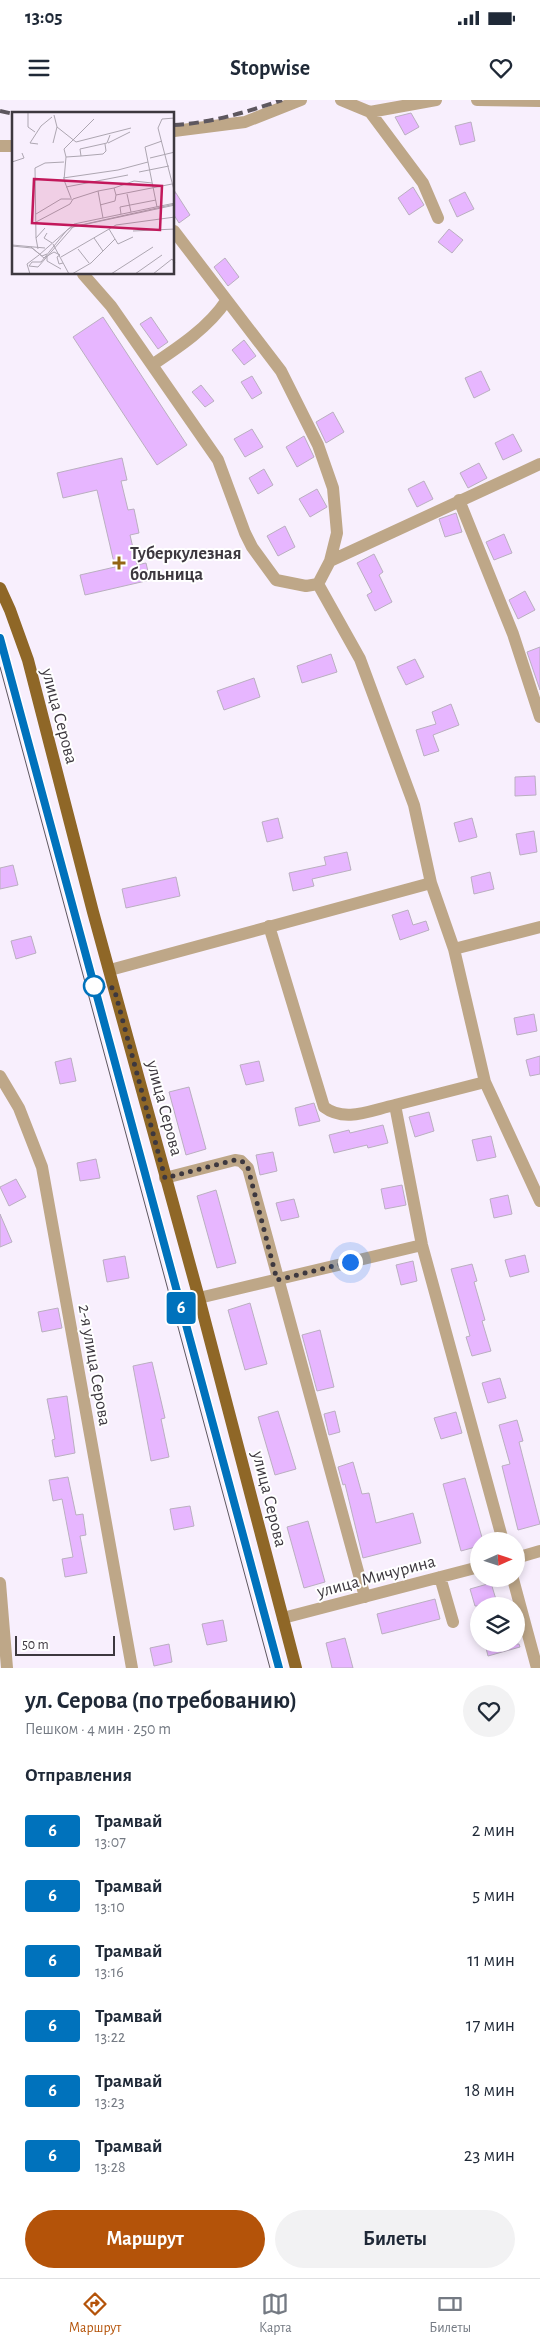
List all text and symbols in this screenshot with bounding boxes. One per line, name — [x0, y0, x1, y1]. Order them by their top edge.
text: 13:05 — [25, 8, 63, 27]
icon: menu — [25, 54, 53, 82]
icon: heart — [487, 54, 515, 82]
text: Stopwise — [230, 57, 310, 79]
inset map — [12, 112, 175, 275]
place label: Туберкулезная больница — [130, 545, 241, 584]
marker: Туберкулезная больница — [112, 556, 126, 570]
street label: улица Серова — [37, 666, 80, 766]
unlabelled marker — [83, 975, 105, 997]
street label: улица Серова — [142, 1058, 185, 1158]
your location — [338, 1250, 363, 1275]
line badge: 6 — [165, 1292, 197, 1324]
text: 6 — [177, 1299, 185, 1317]
street label: 2-я улица Серова — [74, 1303, 114, 1427]
street label: улица Серова — [248, 1448, 290, 1549]
north arrow — [470, 1532, 525, 1588]
map controls — [470, 1532, 525, 1652]
street label: улица Мичурина — [314, 1552, 437, 1602]
button: layers — [470, 1597, 525, 1652]
scale bar — [15, 1633, 115, 1656]
text: 50 m — [22, 1638, 49, 1652]
button: heart — [463, 1685, 515, 1737]
text: ул. Серова (по требованию) — [25, 1689, 297, 1713]
text: Пешком · 4 мин · 250 m — [25, 1721, 171, 1737]
text: Отправления — [25, 1766, 132, 1785]
text: Трамвай — [95, 1812, 162, 1831]
text: 2 мин — [472, 1821, 515, 1840]
text: 6 — [48, 1822, 57, 1840]
text: 13:07 — [95, 1834, 126, 1850]
text: Трамвай — [95, 1877, 162, 1896]
text: 5 мин — [472, 1886, 515, 1905]
text: 6 — [48, 1887, 57, 1905]
text: 13:10 — [95, 1899, 125, 1915]
text: Трамвай — [95, 1942, 162, 1961]
text: 11 мин — [467, 1951, 515, 1970]
text: 6 — [48, 1952, 57, 1970]
text: 13:16 — [95, 1964, 124, 1980]
text: Трамвай — [95, 2007, 162, 2026]
text: 17 мин — [466, 2016, 515, 2035]
text: 6 — [48, 2017, 57, 2035]
text: 13:22 — [95, 2029, 125, 2045]
text: Трамвай — [95, 2072, 162, 2091]
text: 18 мин — [465, 2081, 515, 2100]
text: 6 — [48, 2082, 57, 2100]
text: 13:23 — [95, 2094, 125, 2110]
text: Трамвай — [95, 2137, 162, 2156]
text: 23 мин — [464, 2146, 515, 2165]
text: 6 — [48, 2147, 57, 2165]
text: 13:28 — [95, 2159, 126, 2175]
button: Маршрут — [25, 2210, 265, 2268]
button: Билеты — [275, 2210, 515, 2268]
tab: Маршрут — [69, 2290, 121, 2337]
tab: Карта — [259, 2290, 292, 2337]
tab: Билеты — [429, 2290, 471, 2337]

